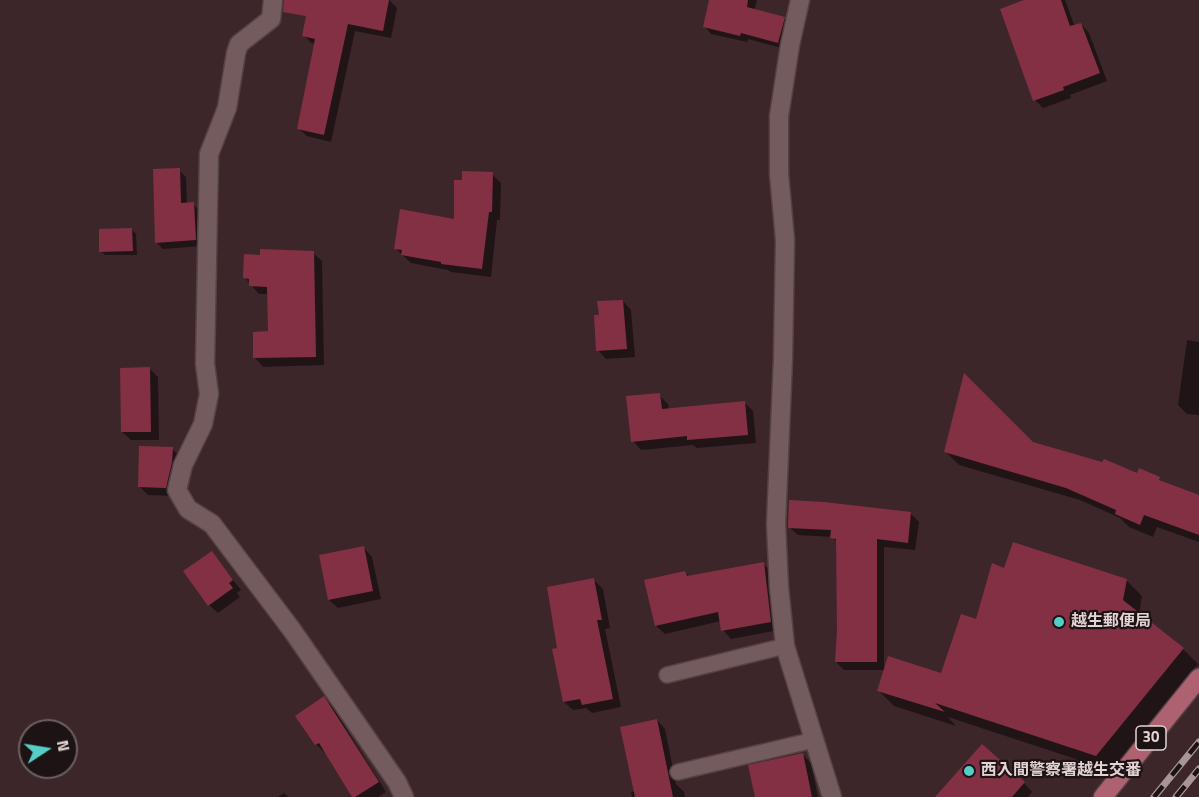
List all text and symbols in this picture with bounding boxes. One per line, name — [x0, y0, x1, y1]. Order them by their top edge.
place label: 越生郵便局 — [1071, 612, 1151, 632]
marker: 越生郵便局 — [1052, 615, 1066, 629]
north arrow — [18, 719, 78, 779]
road number: 30 — [1136, 726, 1166, 750]
text: N — [51, 738, 77, 754]
place label: 西入間警察署越生交番 — [981, 761, 1141, 781]
marker: 西入間警察署越生交番 — [962, 764, 976, 778]

